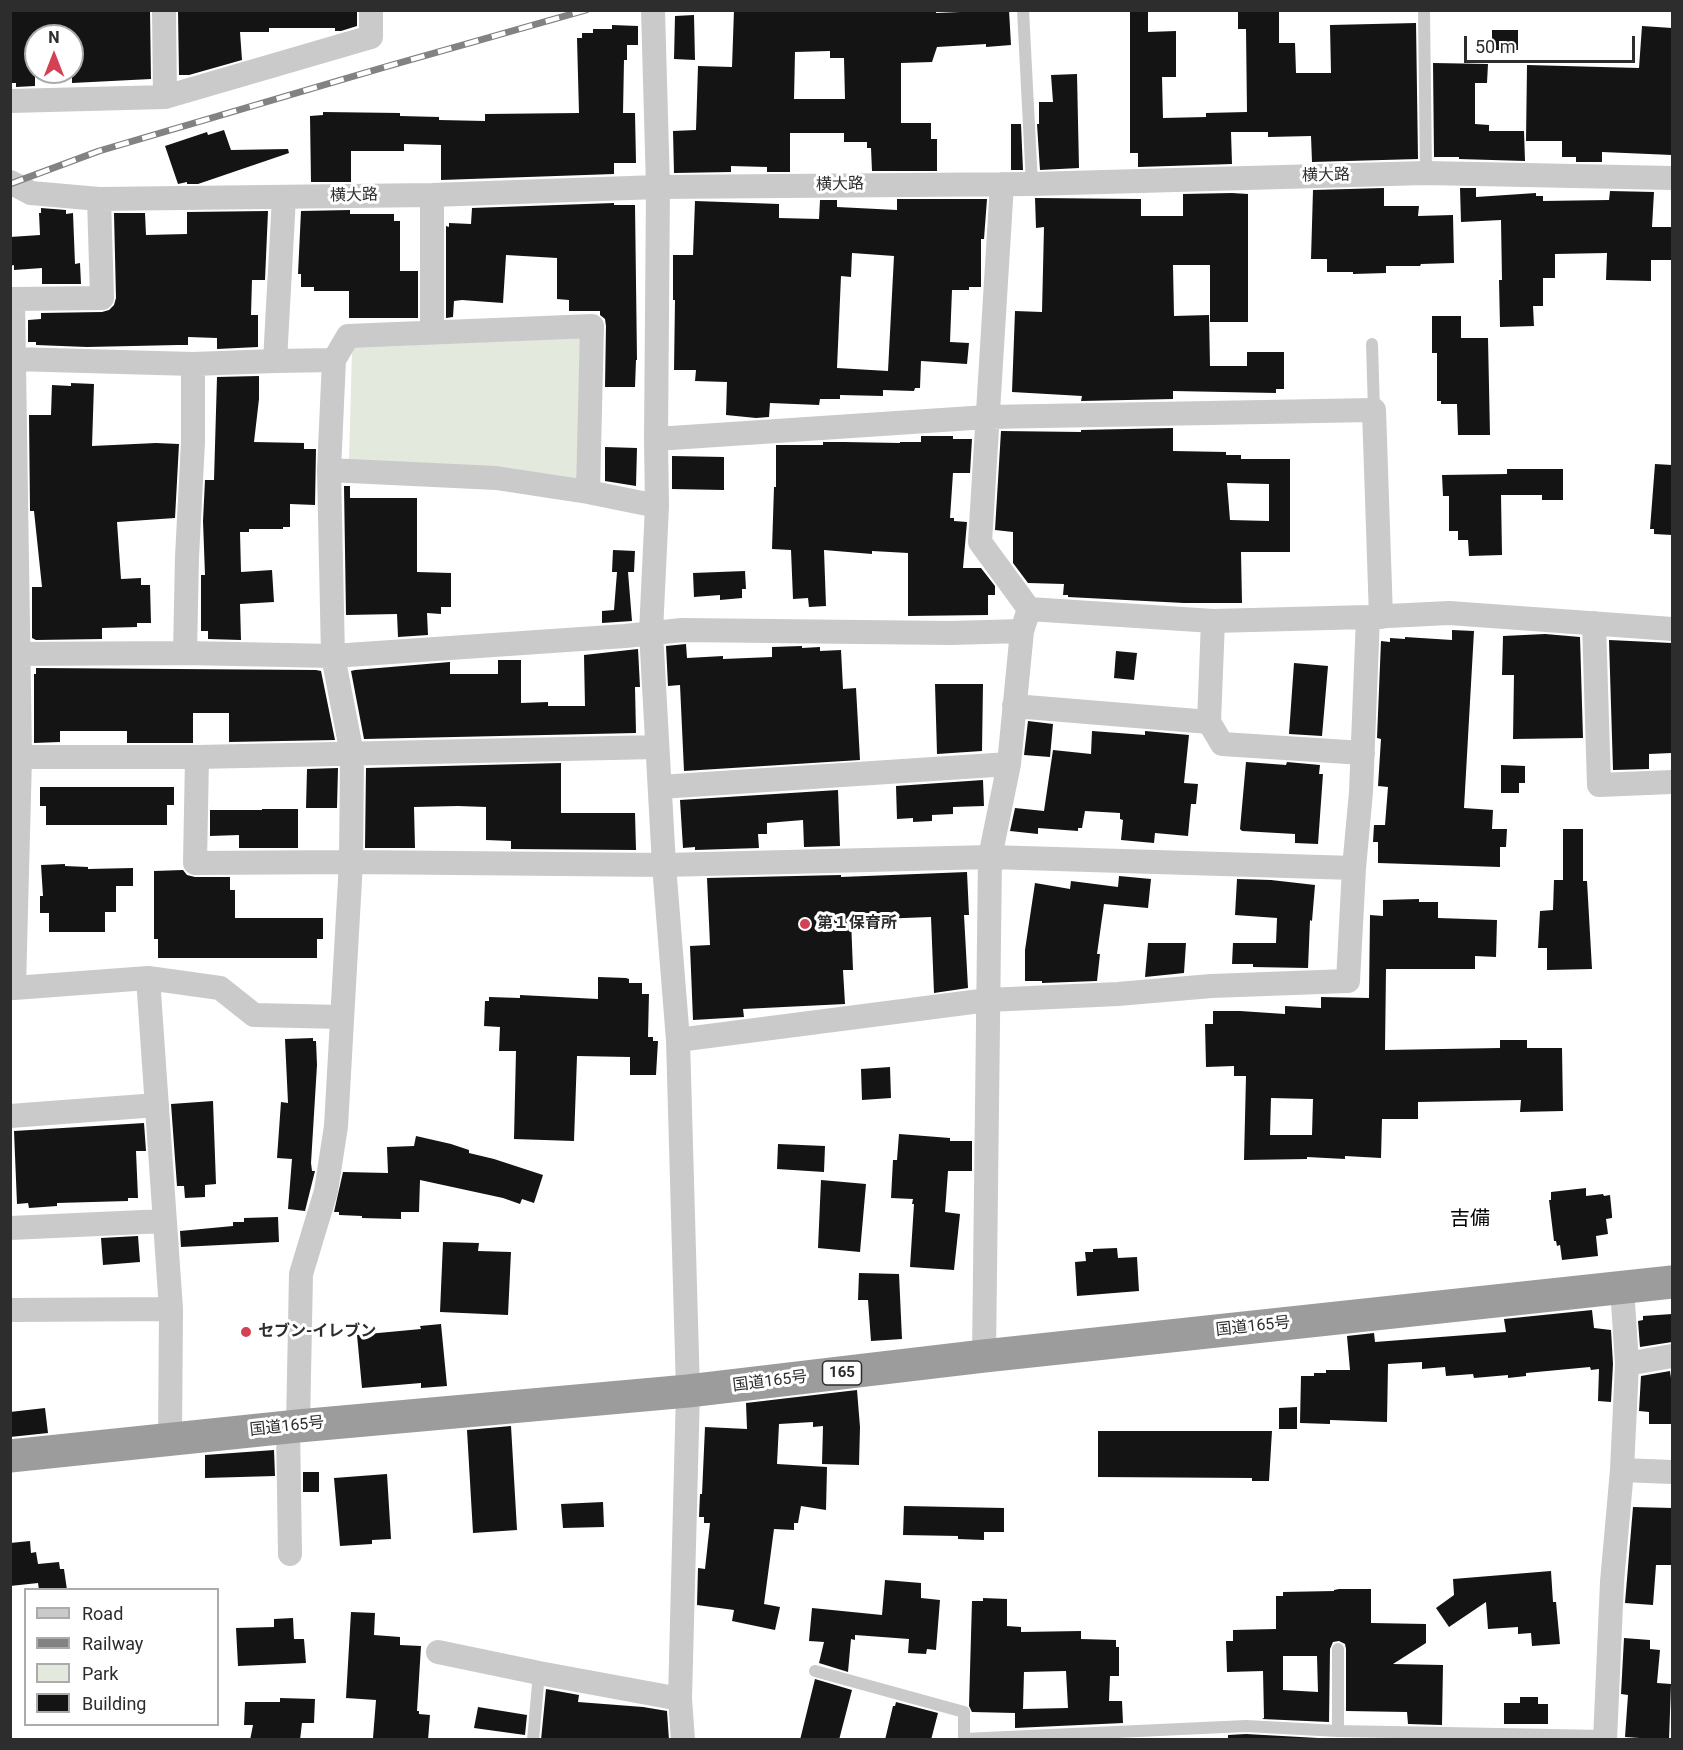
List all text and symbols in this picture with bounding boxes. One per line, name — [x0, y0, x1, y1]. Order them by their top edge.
north arrow — [24, 24, 84, 84]
scale bar — [1467, 24, 1638, 62]
text: N — [48, 28, 60, 47]
text: 50 m — [1475, 36, 1515, 57]
street label: 横大路 — [1302, 166, 1350, 186]
street label: 横大路 — [816, 175, 864, 195]
street label: 横大路 — [330, 186, 378, 206]
place label: 第１保育所 — [817, 914, 897, 934]
marker: 第１保育所 — [798, 917, 812, 931]
district label: 吉備 — [1450, 1208, 1490, 1232]
street label: 国道165号 — [1215, 1314, 1291, 1340]
place label: セブン-イレブン — [258, 1322, 376, 1342]
marker: セブン-イレブン — [239, 1325, 253, 1339]
road number: 165 — [822, 1361, 862, 1385]
street label: 国道165号 — [732, 1368, 808, 1396]
street label: 国道165号 — [249, 1414, 325, 1440]
legend — [24, 1588, 219, 1726]
text: Road — [82, 1603, 123, 1624]
text: Railway — [82, 1633, 143, 1654]
text: Park — [82, 1663, 118, 1684]
text: Building — [82, 1693, 146, 1714]

